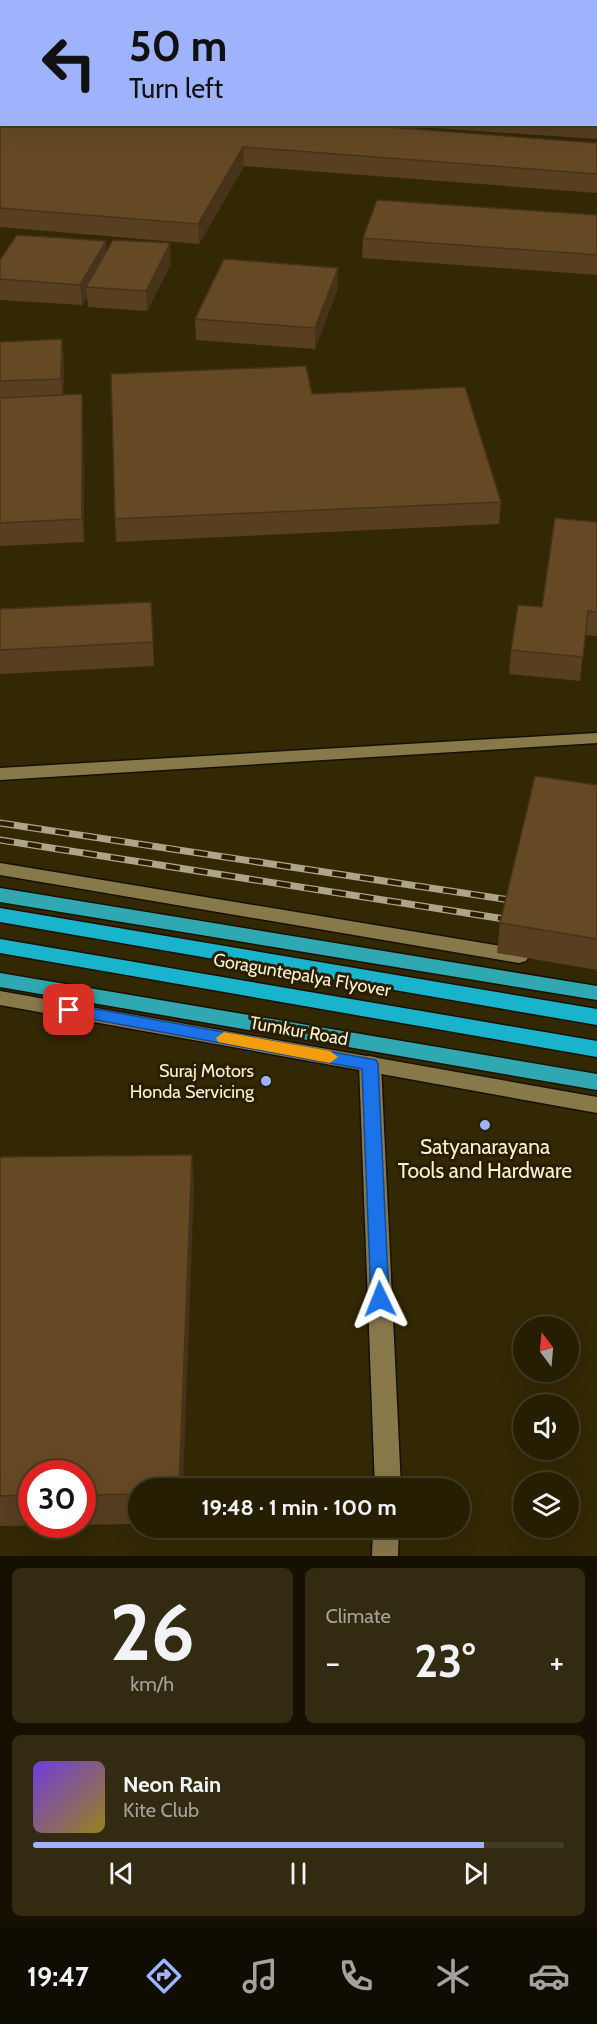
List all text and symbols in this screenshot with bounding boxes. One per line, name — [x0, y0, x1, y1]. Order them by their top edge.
text: 50 m — [129, 20, 227, 72]
icon: left — [30, 24, 108, 102]
text: Turn left — [129, 72, 223, 105]
street label: Goraguntepalya Flyover — [212, 949, 393, 1002]
pin — [43, 984, 94, 1035]
icon: arrive — [52, 993, 85, 1026]
street label: Tumkur Road — [248, 1012, 350, 1050]
place label: Suraj Motors Honda Servicing — [130, 1060, 255, 1103]
marker: Suraj Motors Honda Servicing — [259, 1074, 273, 1088]
marker: Satyanarayana Tools and Hardware — [478, 1118, 492, 1132]
place label: Satyanarayana Tools and Hardware — [398, 1134, 572, 1183]
position arrow — [348, 1267, 412, 1331]
north arrow — [513, 1316, 579, 1382]
map controls — [513, 1316, 579, 1538]
button: sound — [513, 1394, 579, 1460]
speed limit sign: 30 — [18, 1460, 96, 1538]
button: layers — [513, 1472, 579, 1538]
text: 19:48 · 1 min · 100 m — [201, 1494, 397, 1521]
text: 26 — [110, 1585, 195, 1680]
text: Climate — [326, 1604, 391, 1628]
text: 23° — [414, 1634, 475, 1688]
text: − — [326, 1642, 340, 1682]
text: + — [549, 1642, 564, 1682]
text: km/h — [130, 1672, 174, 1696]
text: Neon Rain — [123, 1771, 221, 1798]
text: Kite Club — [123, 1798, 199, 1822]
icon: previous — [105, 1857, 138, 1890]
icon: pause — [282, 1857, 315, 1890]
icon: next — [459, 1857, 492, 1890]
icon: directions — [143, 1955, 185, 1997]
icon: music — [239, 1955, 281, 1997]
icon: phone — [335, 1955, 377, 1997]
icon: climate — [432, 1955, 474, 1997]
icon: car — [528, 1955, 570, 1997]
text: 19:47 — [27, 1960, 89, 1993]

